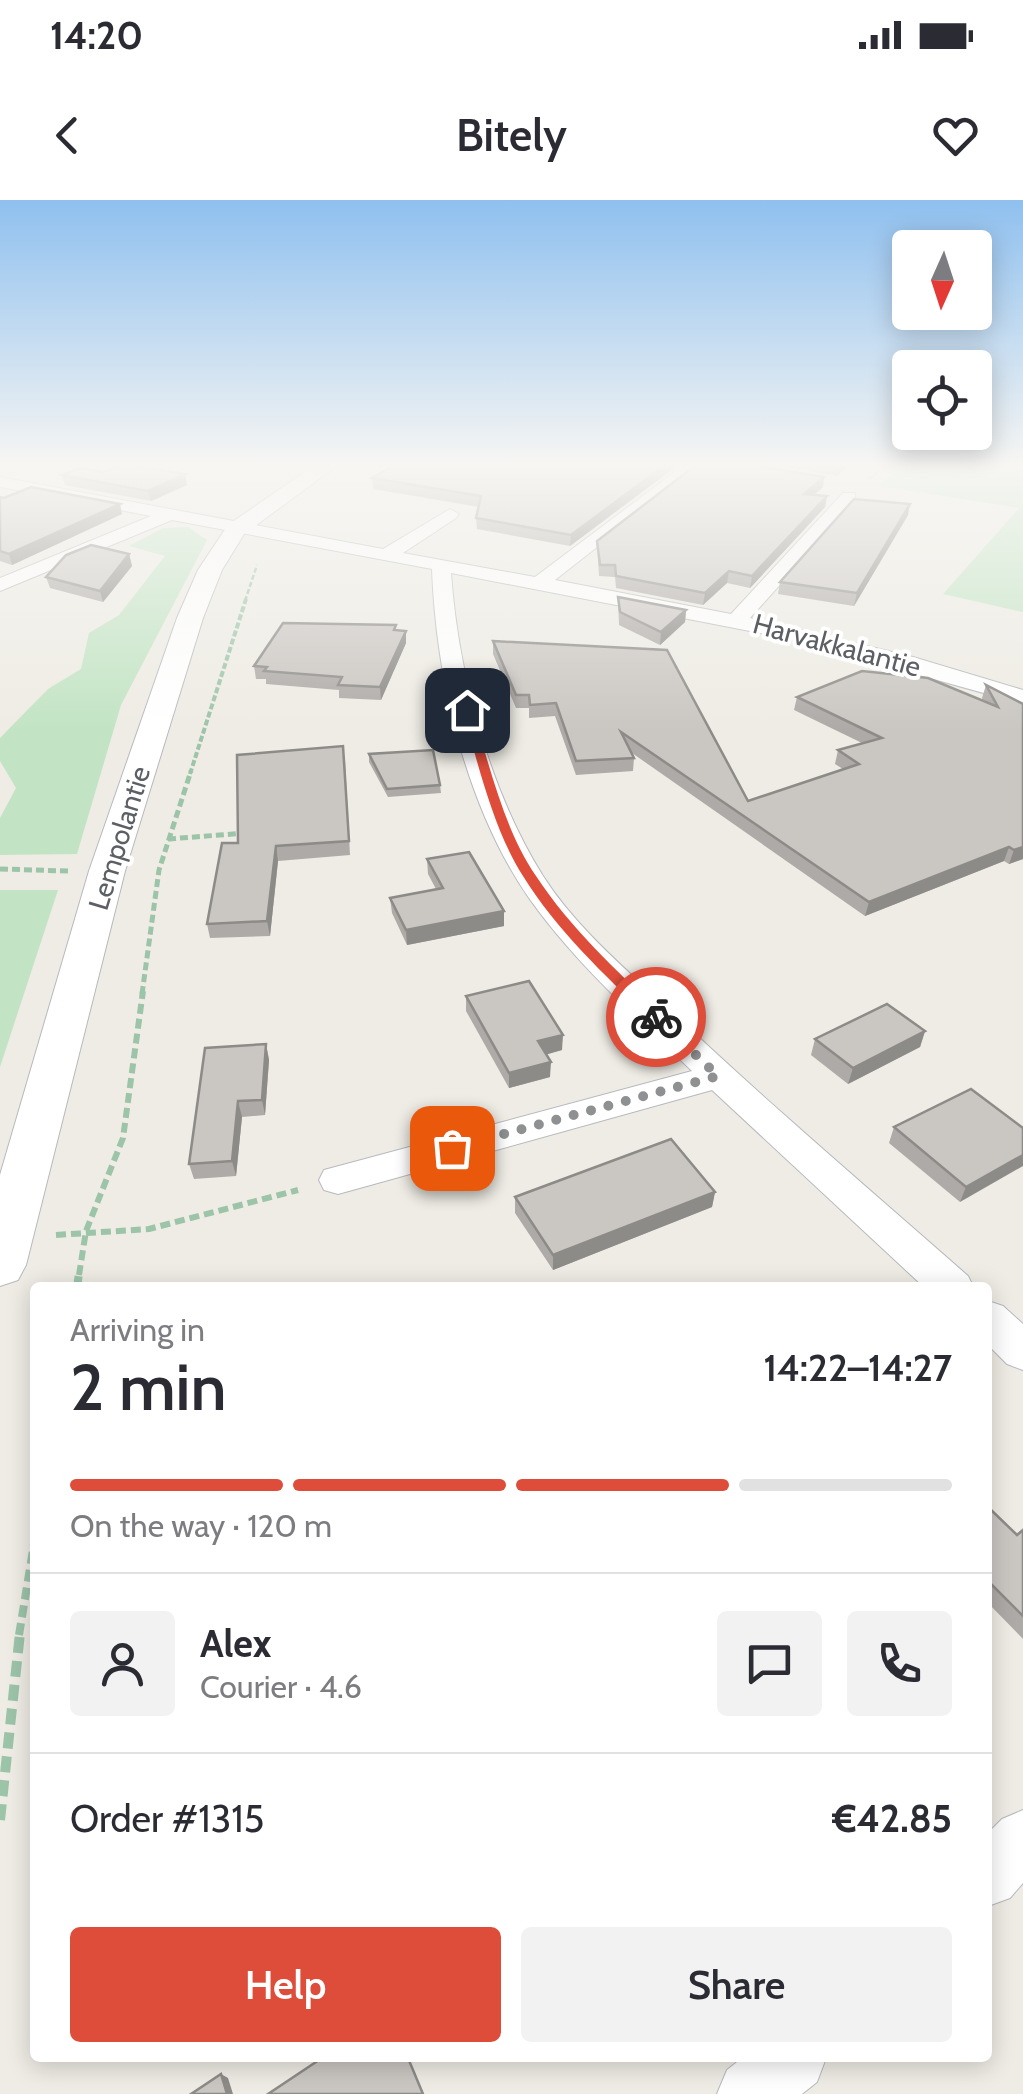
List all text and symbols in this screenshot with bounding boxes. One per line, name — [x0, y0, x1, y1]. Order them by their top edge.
text: 14:20 — [50, 12, 143, 59]
icon: back — [40, 108, 95, 163]
text: Bitely — [456, 108, 567, 162]
icon: heart — [928, 108, 983, 163]
north arrow — [892, 230, 992, 330]
map controls — [892, 230, 992, 450]
button: locate — [892, 350, 992, 450]
street label: Harvakkalantie — [749, 606, 925, 684]
pin — [425, 668, 510, 753]
icon: home — [440, 683, 495, 738]
street label: Lempolantie — [81, 762, 157, 914]
courier — [606, 967, 706, 1067]
icon: bike — [629, 990, 684, 1045]
pin — [410, 1106, 495, 1191]
icon: bag — [425, 1121, 480, 1176]
text: Arriving in — [70, 1310, 205, 1349]
text: 14:22–14:27 — [763, 1344, 952, 1391]
text: 2 min — [70, 1347, 227, 1426]
text: On the way · 120 m — [70, 1506, 332, 1545]
button: person — [70, 1611, 175, 1716]
button: chat — [717, 1611, 822, 1716]
button: phone — [847, 1611, 952, 1716]
text: Alex — [200, 1620, 271, 1667]
text: Courier · 4.6 — [200, 1667, 362, 1706]
text: Order #1315 — [70, 1795, 264, 1842]
text: €42.85 — [832, 1795, 952, 1842]
button: Help — [70, 1927, 501, 2042]
button: Share — [521, 1927, 952, 2042]

